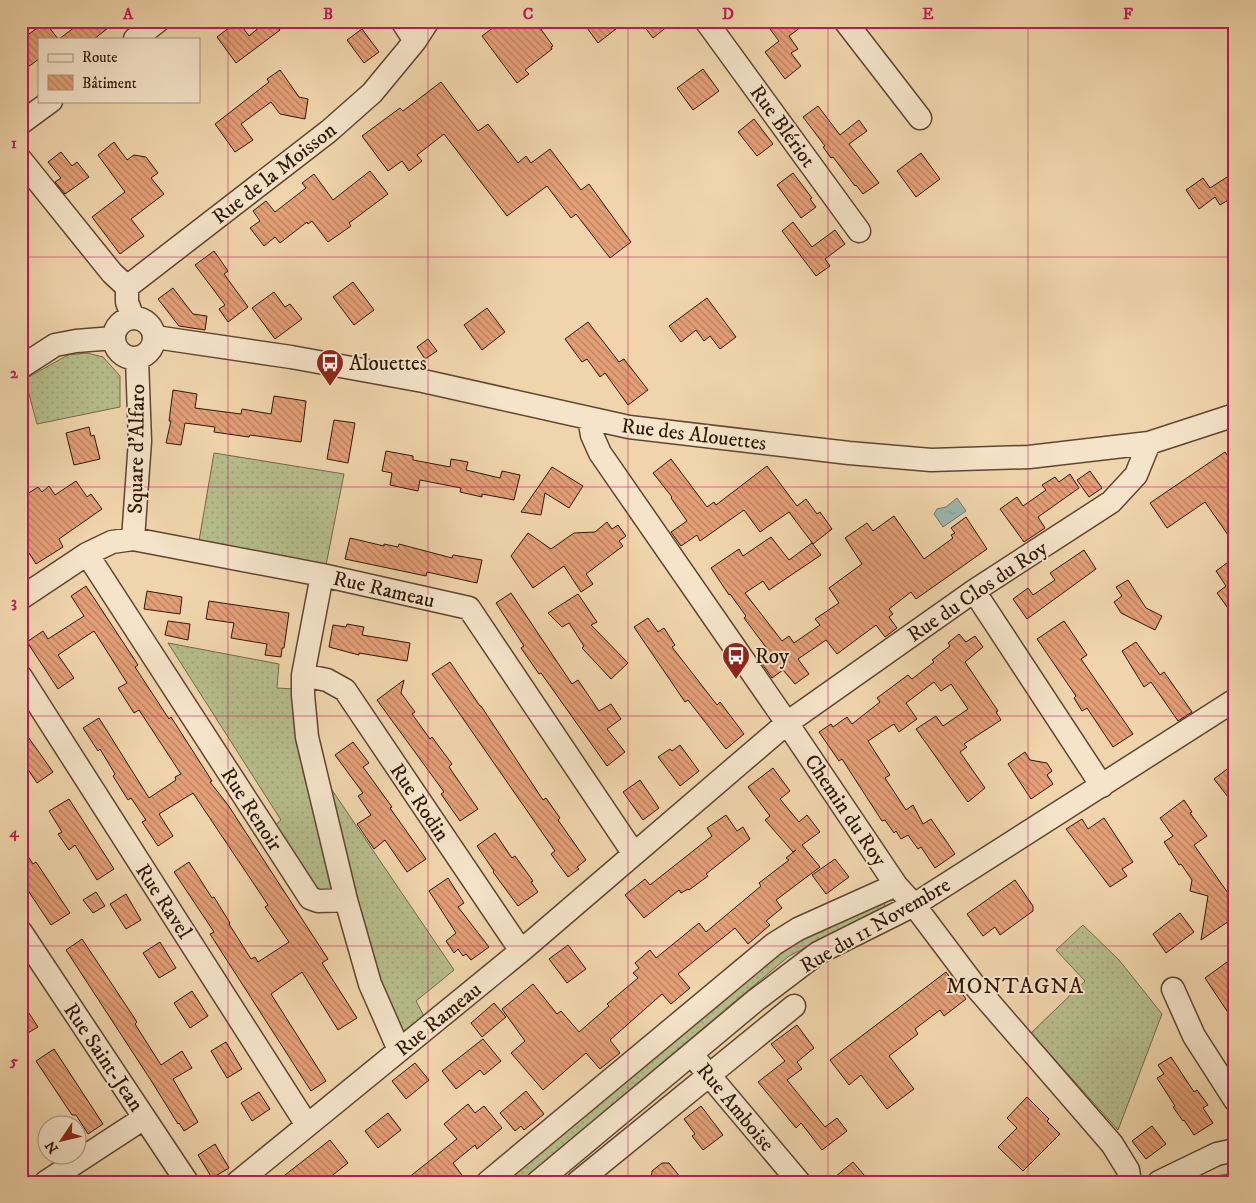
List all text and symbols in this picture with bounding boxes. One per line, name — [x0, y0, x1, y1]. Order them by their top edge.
text: A — [122, 4, 134, 24]
text: B — [323, 4, 333, 24]
text: C — [523, 4, 533, 24]
text: D — [722, 4, 734, 24]
text: E — [922, 4, 934, 24]
text: F — [1123, 4, 1133, 24]
legend — [38, 38, 200, 102]
text: Route — [82, 48, 117, 67]
text: Bâtiment — [82, 74, 137, 93]
street label: Rue Blériot — [744, 80, 821, 173]
street label: Rue de la Moisson — [207, 117, 342, 230]
text: 1 — [11, 133, 17, 153]
bus stop icon: Alouettes — [315, 348, 345, 387]
place label: Alouettes — [349, 351, 427, 377]
text: 2 — [10, 363, 19, 383]
street label: Square d'Alfaro — [123, 384, 151, 514]
street label: Rue des Alouettes — [620, 413, 768, 457]
street label: Rue du Clos du Roy — [903, 535, 1053, 648]
street label: Rue Rameau — [330, 566, 437, 614]
text: 3 — [11, 592, 17, 612]
bus stop icon: Roy — [721, 641, 751, 680]
place label: Roy — [755, 644, 790, 670]
street label: Chemin du Roy — [798, 750, 893, 872]
street label: Rue Rodin — [384, 759, 455, 846]
street label: Rue Renoir — [215, 763, 288, 856]
text: 4 — [8, 822, 19, 842]
street label: Rue Ravel — [129, 859, 197, 945]
street label: Rue du 11 Novembre — [796, 872, 956, 979]
district label: MONTAGNA — [946, 973, 1084, 1000]
street label: Rue Rameau — [390, 977, 487, 1063]
street label: Rue Saint-Jean — [57, 998, 149, 1117]
text: 5 — [9, 1051, 18, 1071]
street label: Rue Amboise — [691, 1058, 780, 1157]
north arrow — [38, 1116, 88, 1166]
text: N — [41, 1137, 63, 1157]

